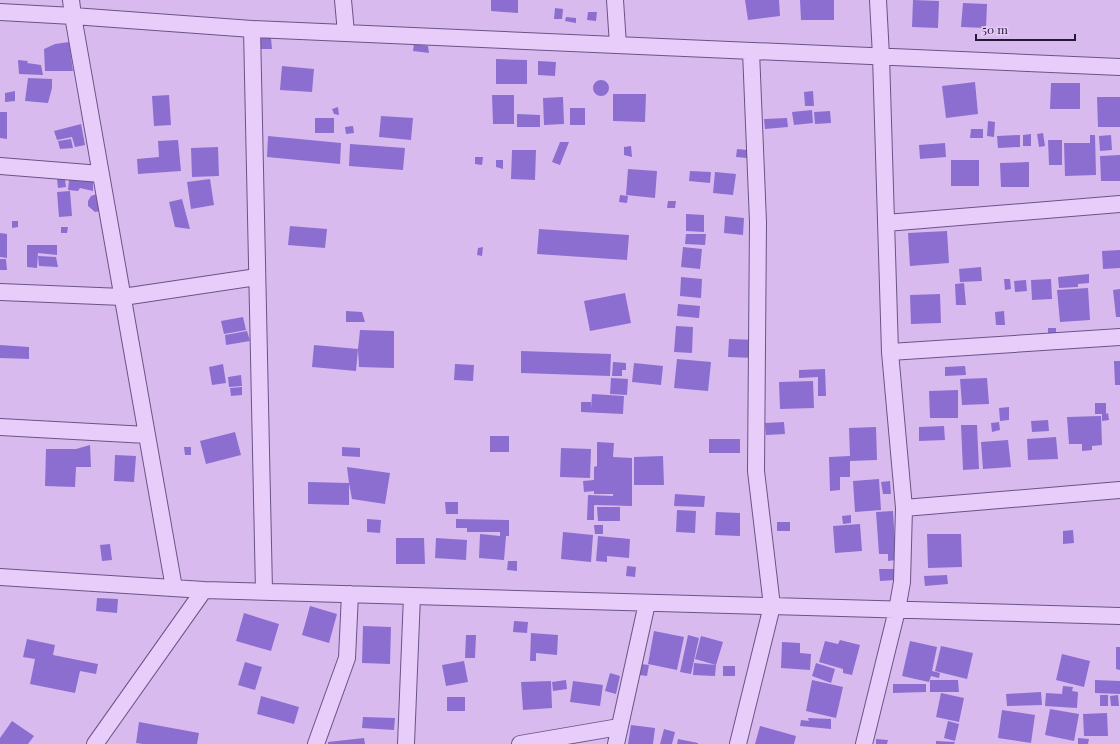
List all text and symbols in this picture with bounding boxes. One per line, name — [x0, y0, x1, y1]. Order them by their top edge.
scale bar — [976, 16, 1075, 42]
text: 50 m — [982, 21, 1008, 37]

